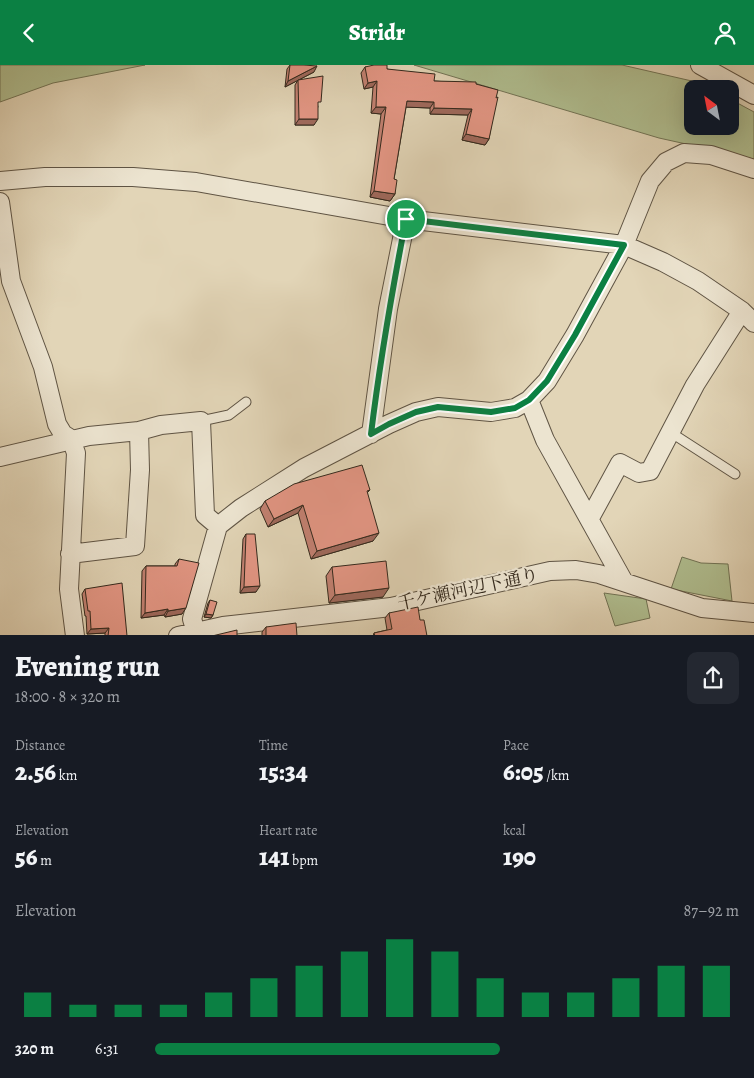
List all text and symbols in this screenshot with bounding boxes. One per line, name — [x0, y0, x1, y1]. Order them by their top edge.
text: Stridr — [349, 18, 405, 48]
icon: back — [15, 19, 43, 47]
icon: person — [711, 19, 739, 47]
north arrow — [684, 80, 739, 135]
map controls — [684, 80, 739, 135]
pin — [385, 198, 427, 240]
icon: arrive — [392, 205, 420, 233]
street label: 千ケ瀬河辺下通り — [395, 562, 541, 616]
text: Evening run — [15, 648, 160, 686]
button: share — [687, 652, 739, 704]
text: 18:00 · 8 × 320 m — [15, 686, 120, 708]
text: Distance — [15, 736, 65, 755]
text: Time — [259, 736, 288, 755]
text: Pace — [503, 736, 529, 755]
text: 2.56 — [15, 755, 56, 789]
text: 15:34 — [259, 755, 308, 789]
text: 6:05 — [503, 755, 544, 789]
text: km — [56, 766, 77, 785]
text: /km — [544, 766, 570, 785]
text: Elevation — [15, 821, 69, 840]
text: Heart rate — [259, 821, 317, 840]
text: kcal — [503, 821, 525, 840]
text: 56 — [15, 840, 37, 874]
text: 141 — [259, 840, 289, 874]
text: 190 — [503, 840, 536, 874]
text: m — [37, 851, 52, 870]
text: bpm — [289, 851, 318, 870]
text: Elevation — [15, 900, 76, 922]
text: 87–92 m — [683, 900, 739, 922]
text: 320 m — [15, 1038, 54, 1060]
text: 6:31 — [95, 1038, 118, 1060]

